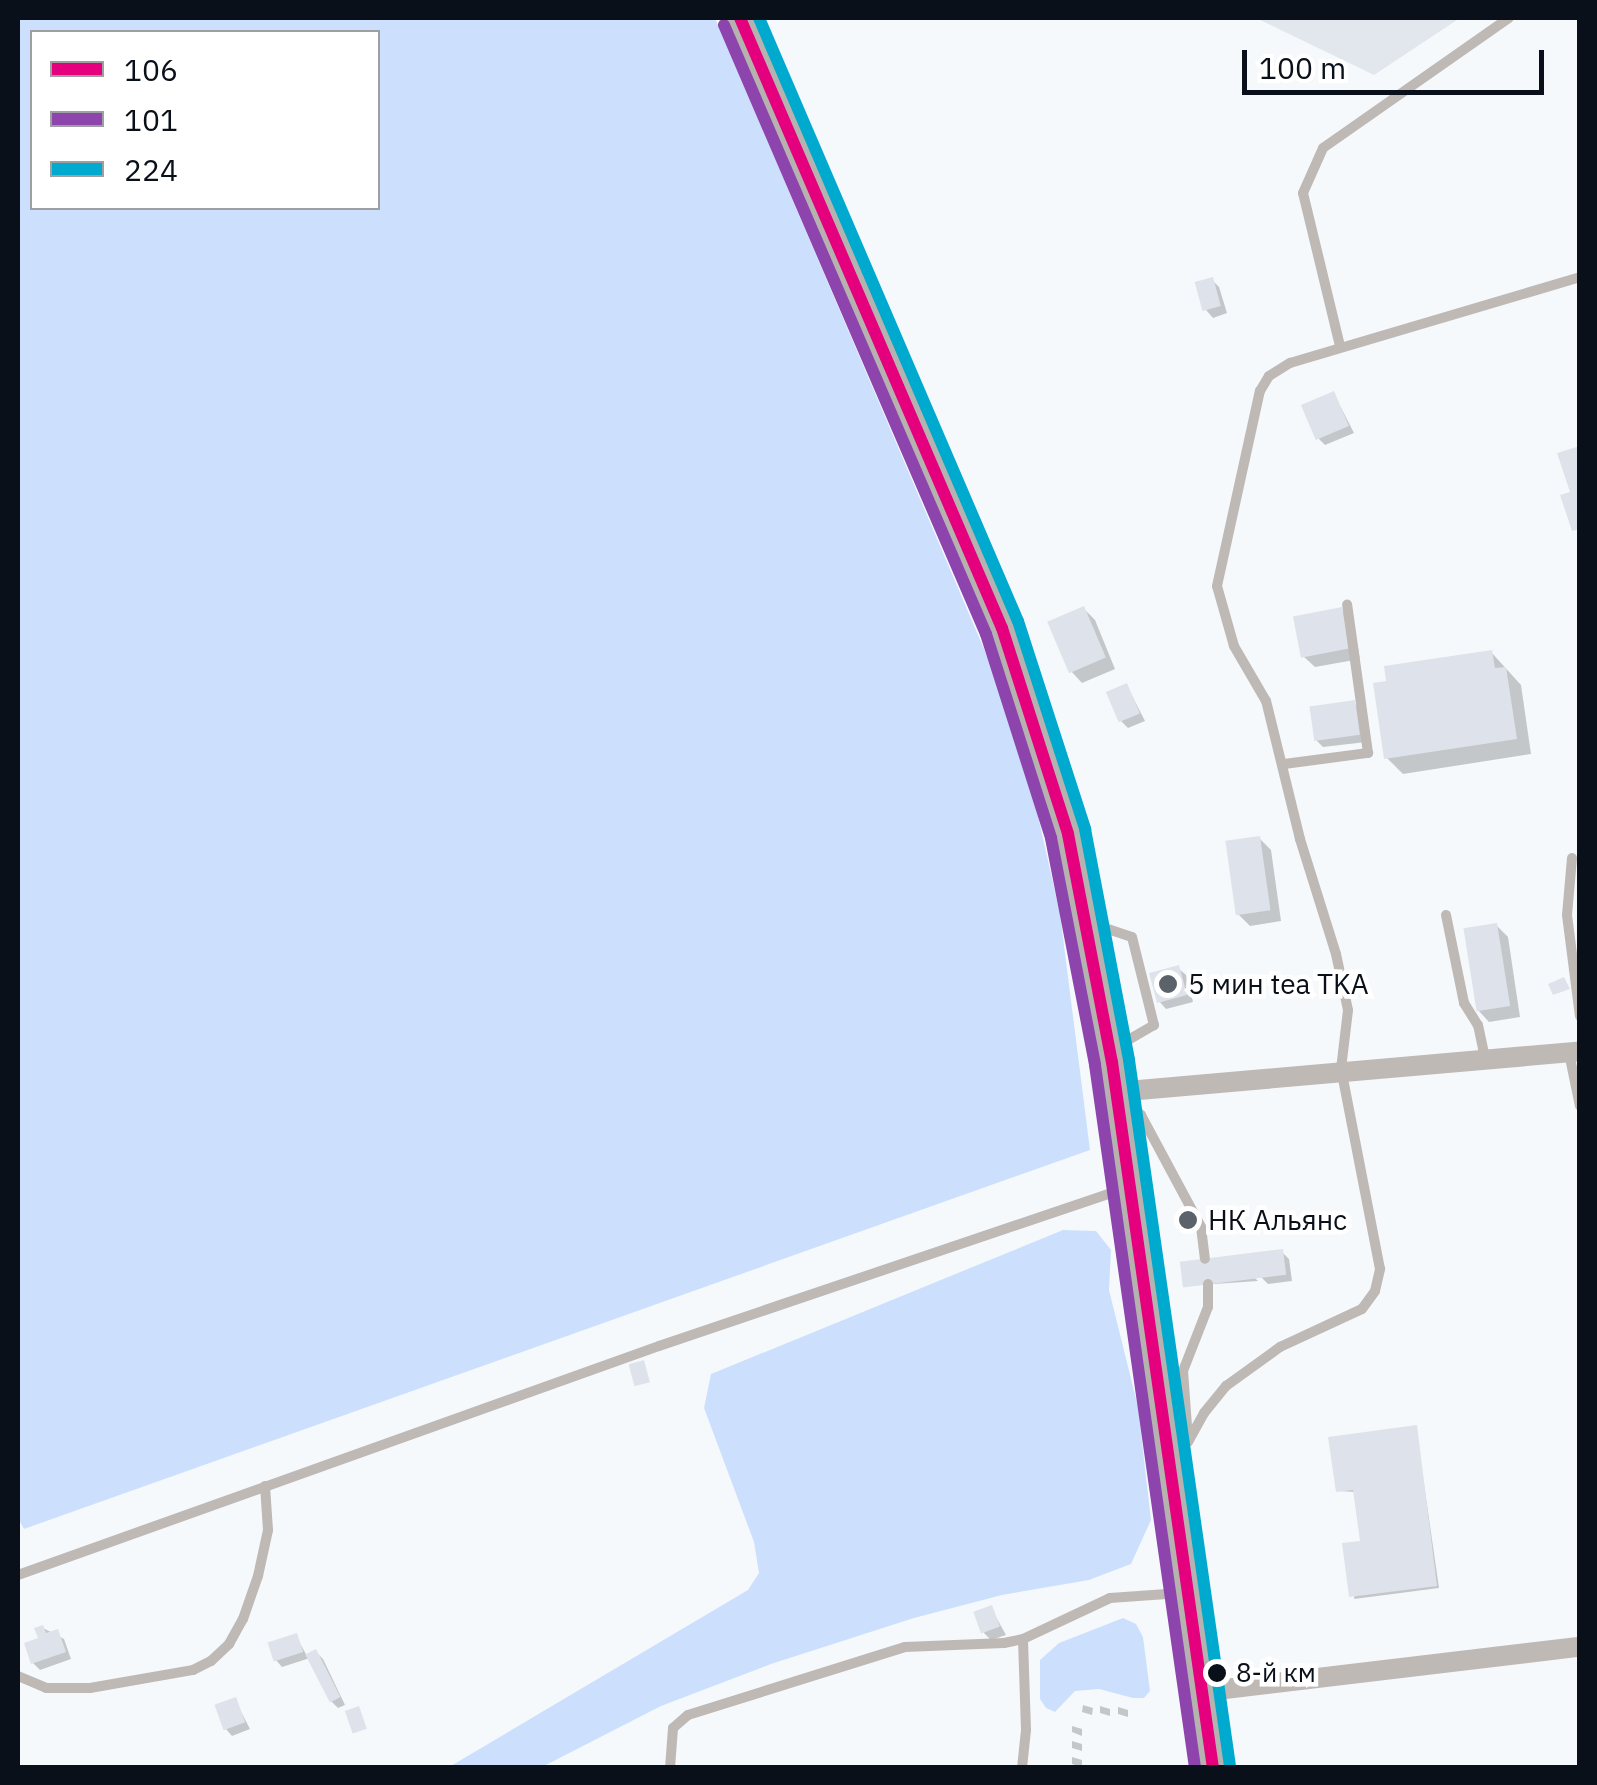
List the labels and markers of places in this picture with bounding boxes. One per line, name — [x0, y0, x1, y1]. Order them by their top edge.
place label: 5 мин tea TKA — [1188, 967, 1369, 1001]
marker: 5 мин tea TKA — [1157, 973, 1179, 995]
place label: НК Альянс — [1208, 1203, 1347, 1237]
marker: НК Альянс — [1177, 1209, 1199, 1231]
place label: 8-й км — [1236, 1657, 1316, 1689]
marker: 8-й км — [1207, 1663, 1227, 1683]

